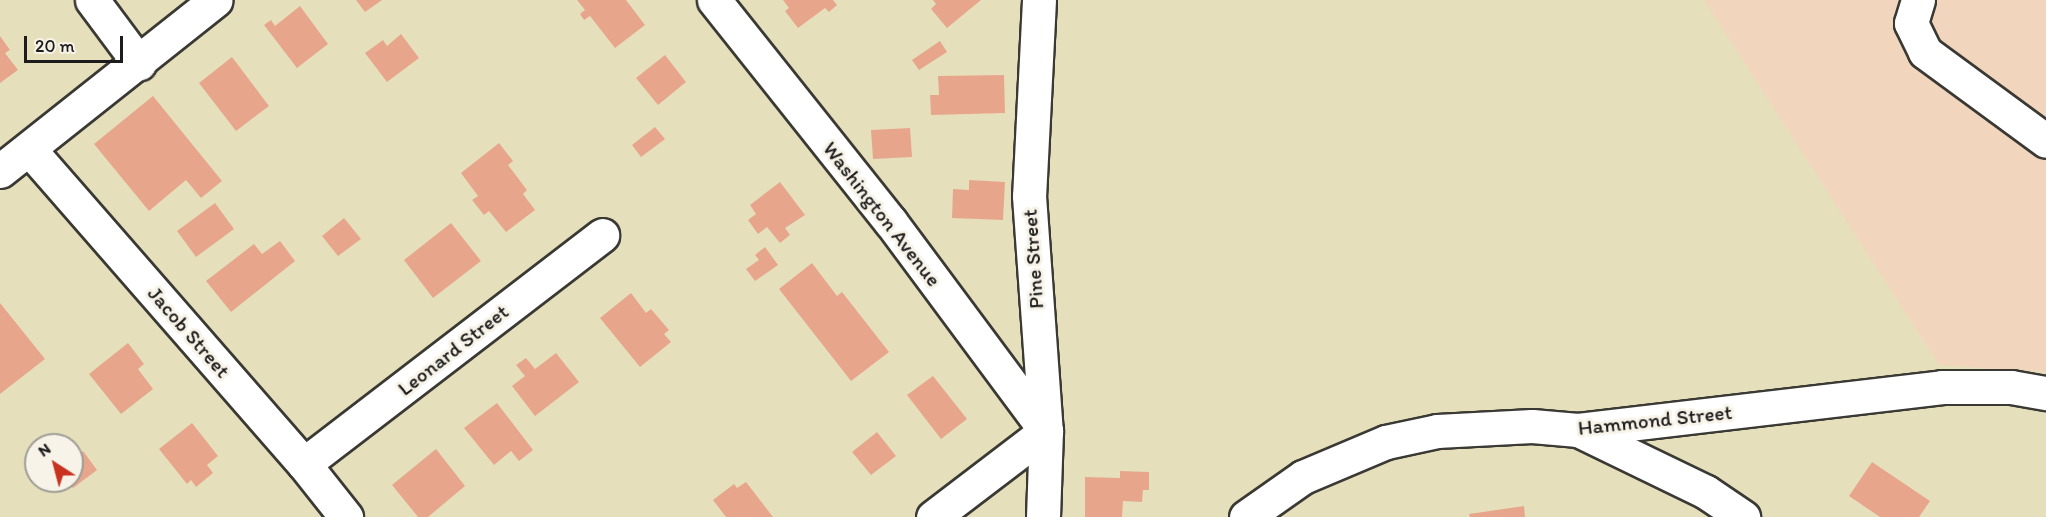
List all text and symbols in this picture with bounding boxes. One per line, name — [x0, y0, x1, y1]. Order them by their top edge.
scale bar — [27, 24, 126, 62]
text: 20 m — [35, 35, 75, 57]
street label: Washington Avenue — [818, 136, 946, 292]
street label: Pine Street — [1017, 209, 1049, 309]
street label: Jacob Street — [143, 281, 235, 383]
street label: Leonard Street — [393, 299, 513, 401]
street label: Hammond Street — [1577, 399, 1733, 441]
north arrow — [24, 433, 84, 493]
text: N — [34, 439, 54, 461]

